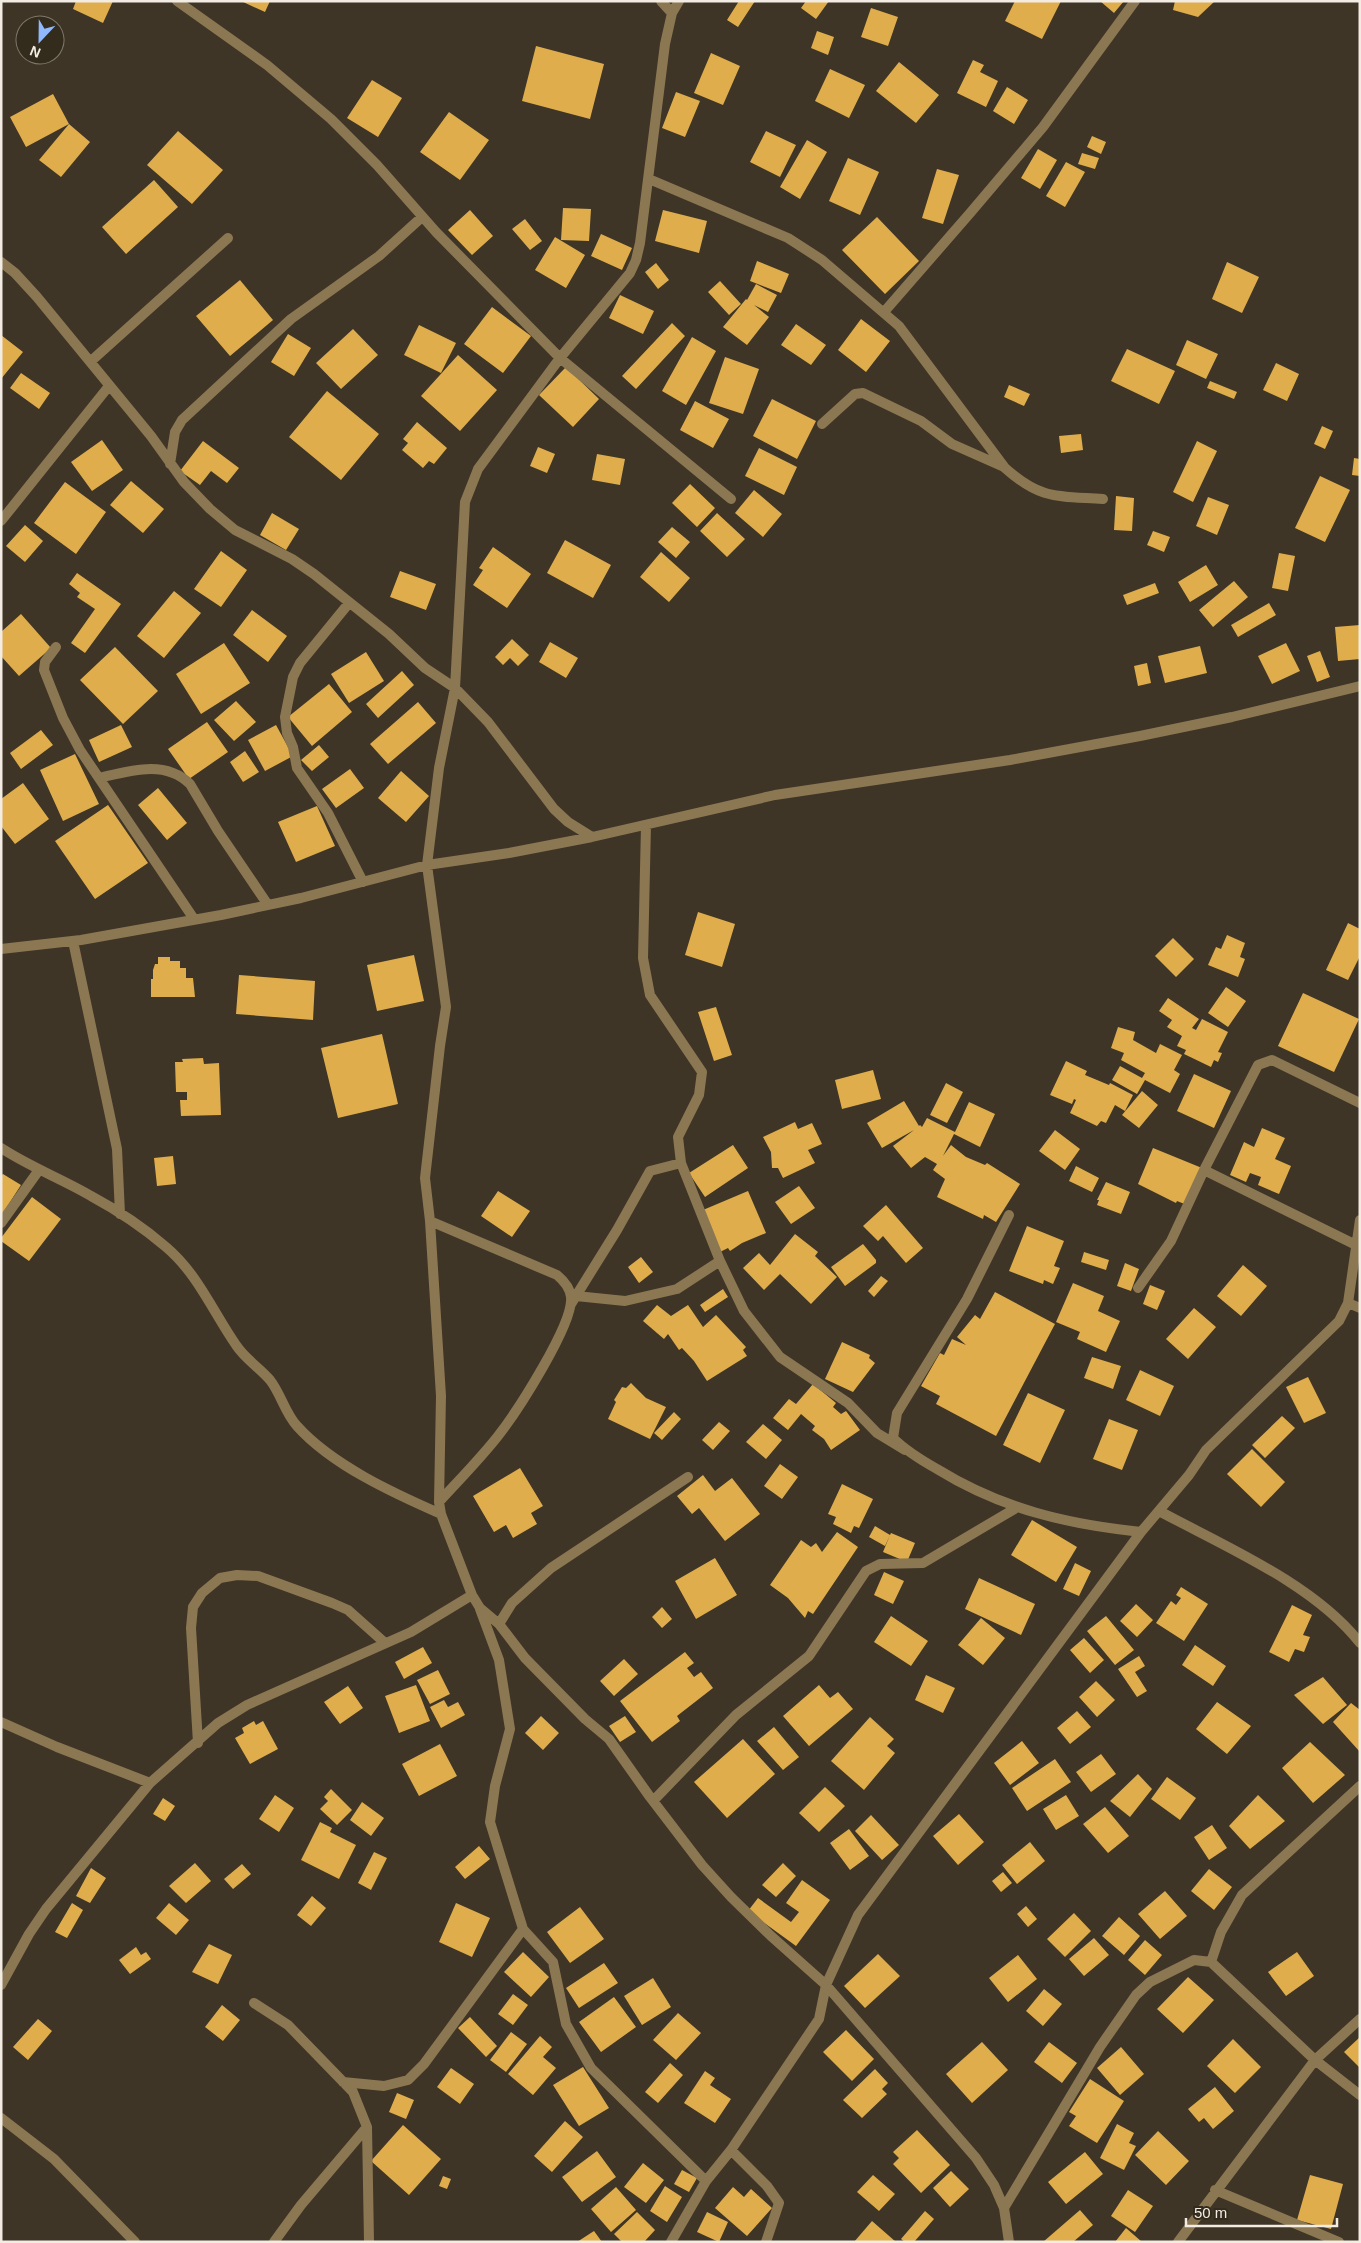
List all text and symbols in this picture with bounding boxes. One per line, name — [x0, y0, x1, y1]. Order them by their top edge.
north arrow — [15, 15, 65, 65]
text: N — [27, 43, 43, 61]
scale bar — [1186, 2196, 1337, 2228]
text: 50 m — [1194, 2204, 1227, 2221]

